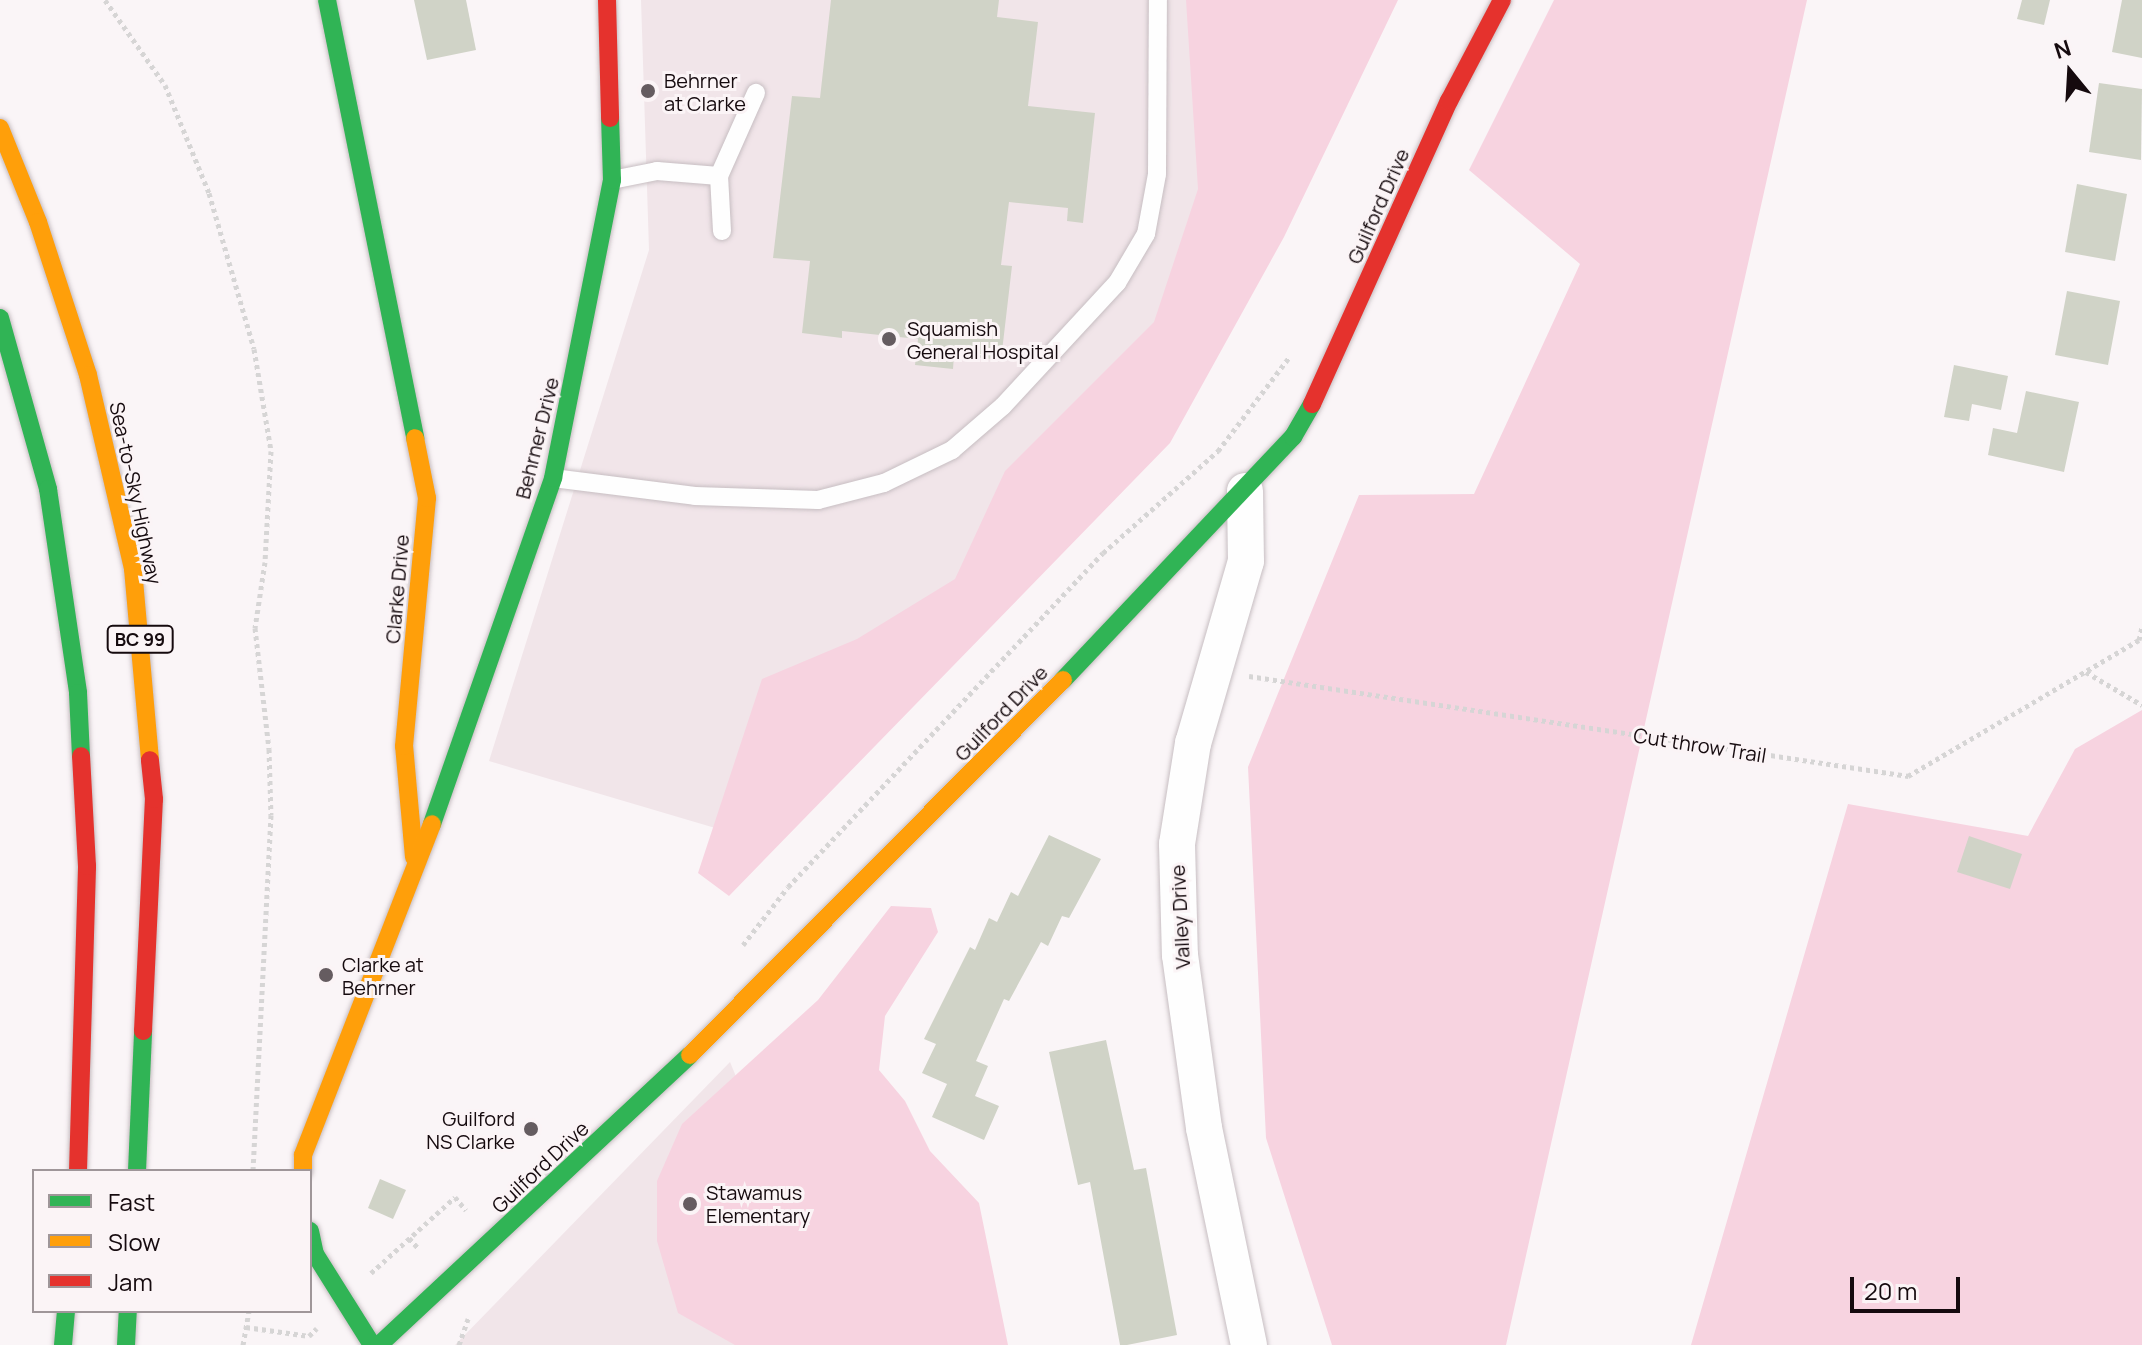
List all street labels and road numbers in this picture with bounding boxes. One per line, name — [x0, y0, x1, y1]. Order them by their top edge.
street label: Guilford Drive — [1342, 145, 1414, 267]
street label: Behrner Drive — [510, 375, 564, 501]
street label: Sea-to-Sky Highway — [105, 400, 167, 586]
street label: Clarke Drive — [380, 533, 414, 645]
road number: BC 99 — [106, 625, 174, 653]
street label: Guilford Drive — [949, 660, 1053, 766]
street label: Cut throw Trail — [1632, 723, 1768, 767]
street label: Valley Drive — [1165, 864, 1195, 970]
street label: Guilford Drive — [487, 1116, 593, 1218]

